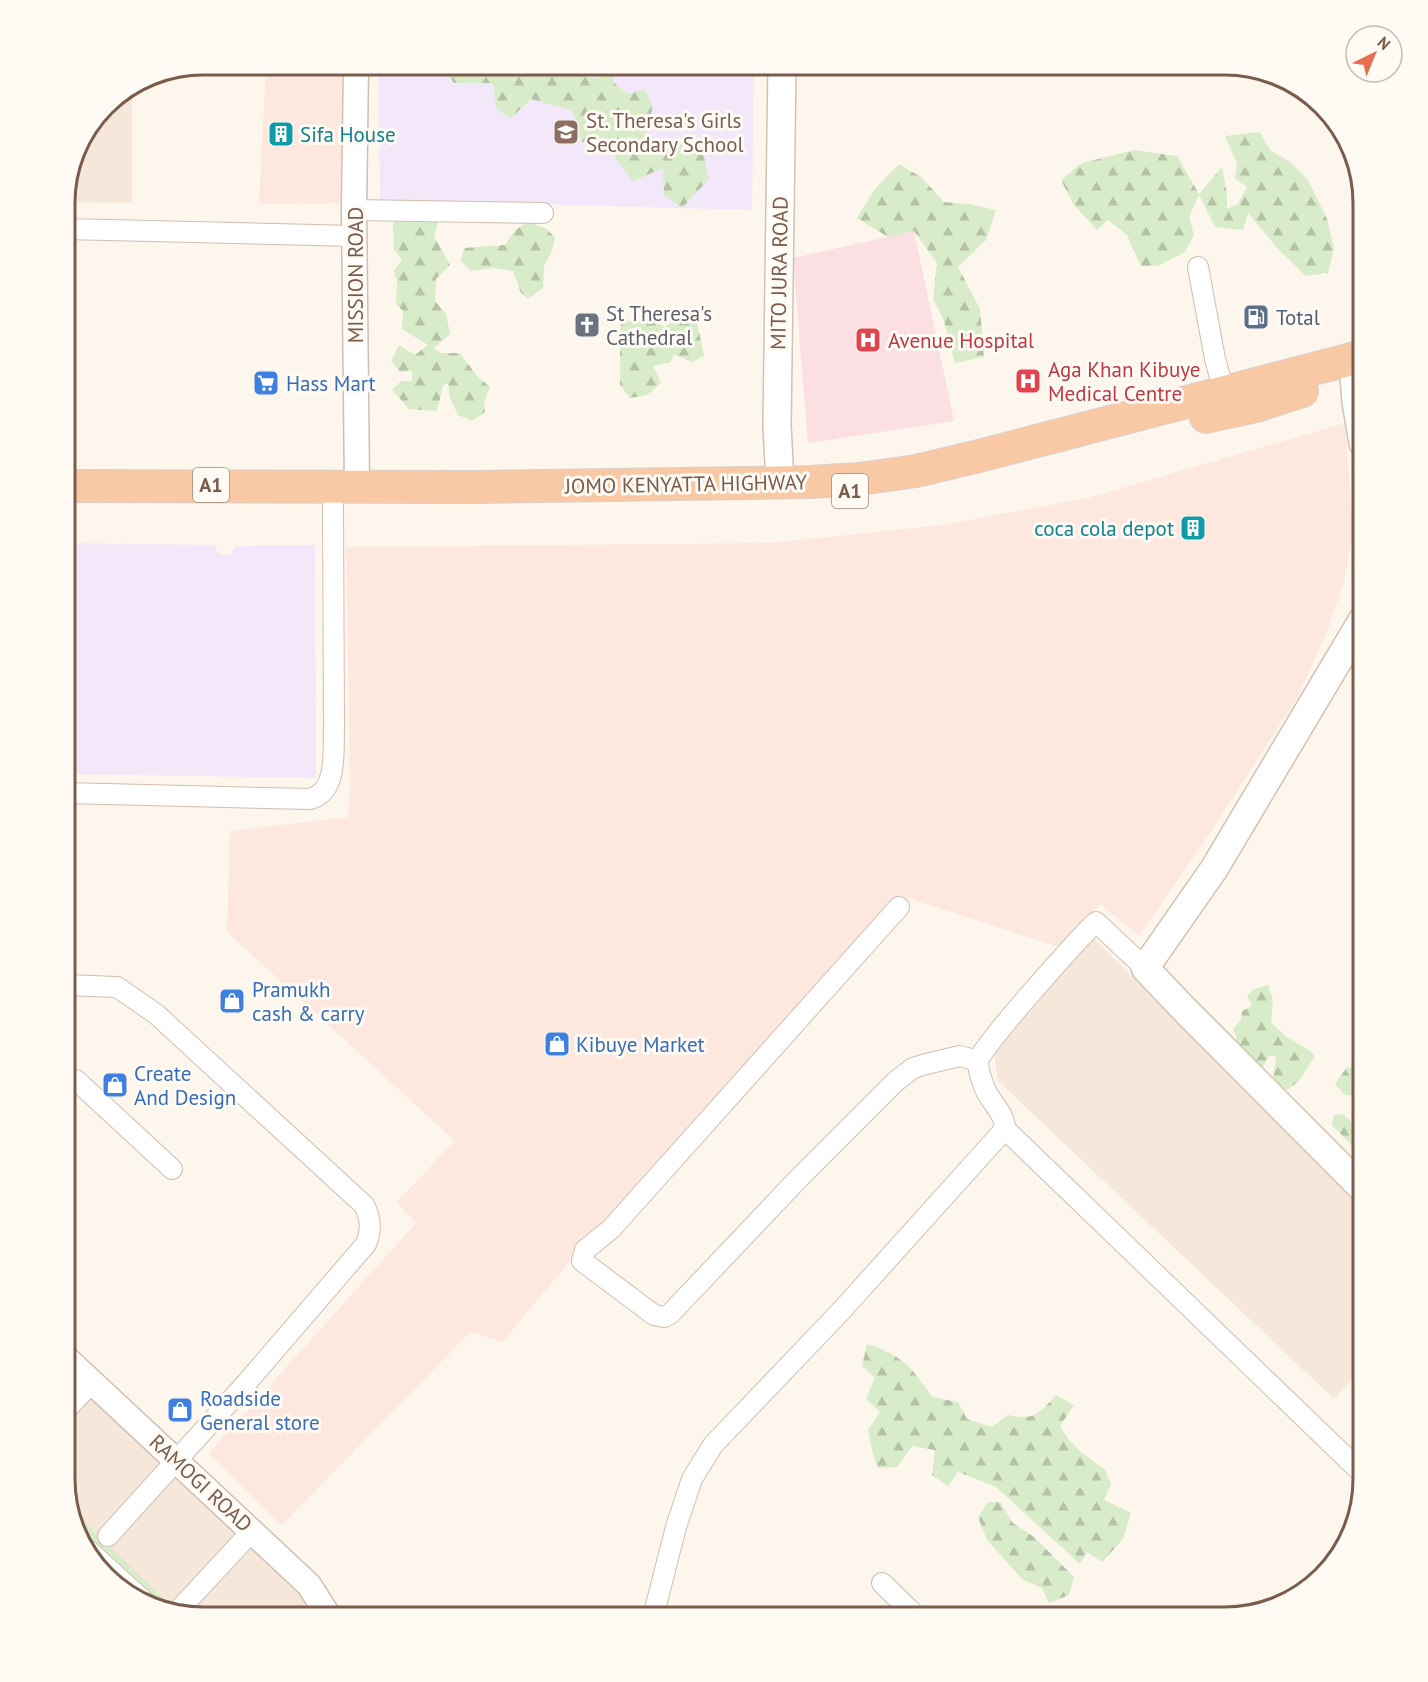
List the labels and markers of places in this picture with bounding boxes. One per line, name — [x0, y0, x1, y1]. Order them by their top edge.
place label: St. Theresa's Girls Secondary School — [586, 107, 744, 158]
school or university icon: St. Theresa's Girls Secondary School — [551, 117, 581, 147]
building icon: Sifa House — [266, 119, 296, 149]
place label: Sifa House — [300, 121, 396, 148]
place label: St Theresa's Cathedral — [606, 300, 712, 351]
fuel station icon: Total — [1241, 302, 1271, 332]
place label: Total — [1276, 304, 1320, 331]
church icon: St Theresa's Cathedral — [572, 310, 602, 340]
hospital icon: Avenue Hospital — [853, 325, 883, 355]
place label: Avenue Hospital — [888, 327, 1034, 354]
place label: Aga Khan Kibuye Medical Centre — [1048, 356, 1200, 407]
hospital icon: Aga Khan Kibuye Medical Centre — [1013, 366, 1043, 396]
supermarket icon: Hass Mart — [251, 368, 281, 398]
place label: Hass Mart — [286, 370, 376, 397]
building icon: coca cola depot — [1178, 513, 1208, 543]
place label: coca cola depot — [1034, 515, 1174, 542]
place label: Pramukh cash & carry — [252, 976, 365, 1027]
shop icon: Pramukh cash & carry — [217, 986, 247, 1016]
shop icon: Kibuye Market — [542, 1029, 572, 1059]
place label: Kibuye Market — [576, 1031, 705, 1058]
place label: Create And Design — [134, 1060, 236, 1111]
shop icon: Create And Design — [100, 1070, 130, 1100]
place label: Roadside General store — [200, 1385, 320, 1436]
shop icon: Roadside General store — [165, 1395, 195, 1425]

